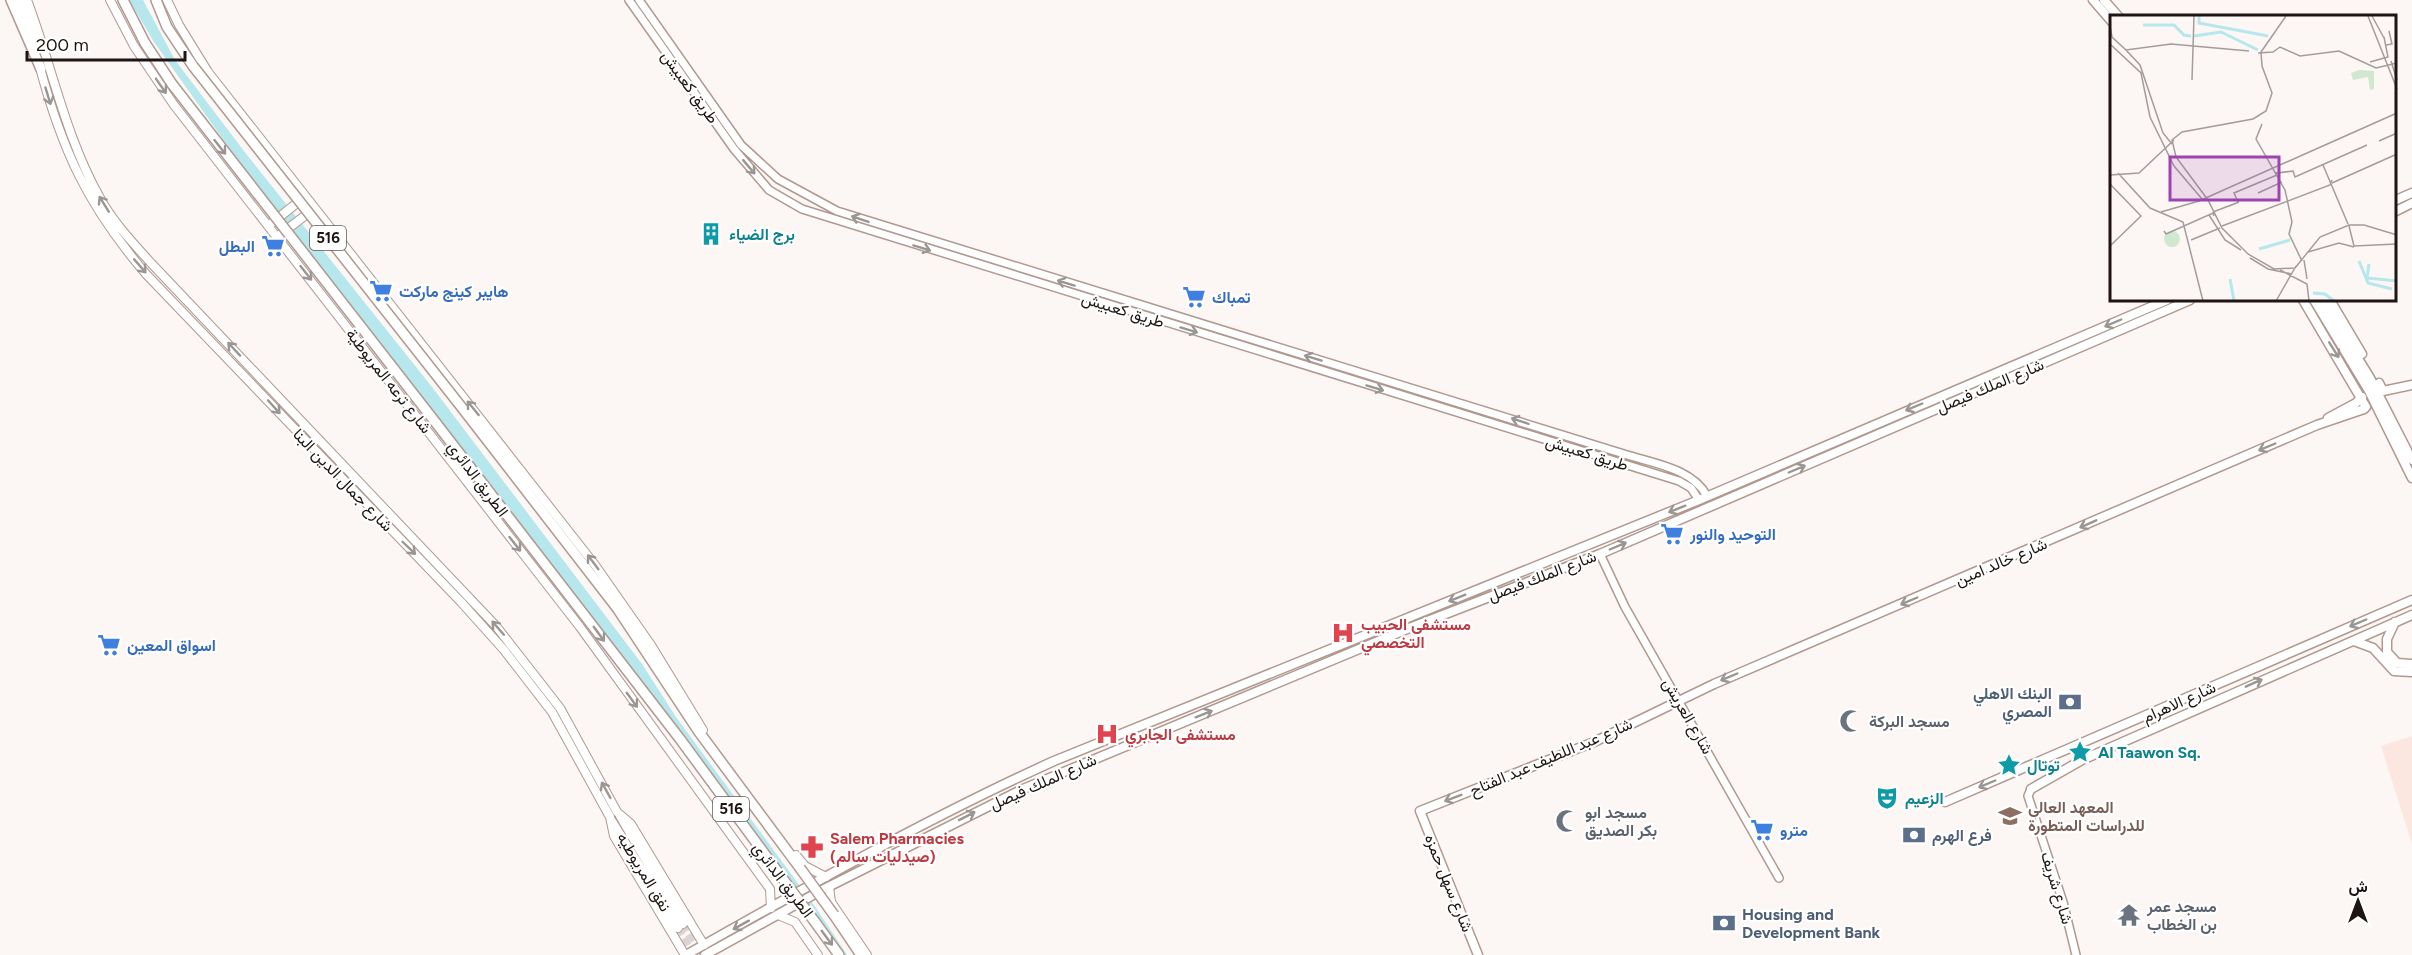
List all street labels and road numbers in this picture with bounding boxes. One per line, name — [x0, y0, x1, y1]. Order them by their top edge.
street label: طريق كعبيش — [656, 47, 723, 128]
road number: 516 — [310, 226, 346, 250]
street label: طريق كعبيش — [1079, 288, 1167, 333]
street label: شارع ترعه المريوطية — [341, 325, 436, 438]
street label: شارع الملك فيصل — [1933, 355, 2047, 419]
street label: شارع جمال الدين البنا — [288, 425, 397, 537]
street label: طريق كعبيش — [1543, 431, 1631, 476]
street label: الطريق الدائري — [440, 438, 513, 523]
street label: شارع خالد امين — [1952, 534, 2051, 592]
street label: شارع الملك فيصل — [1485, 547, 1600, 607]
street label: شارع العريش — [1657, 675, 1717, 758]
street label: شارع الاهرام — [2139, 677, 2219, 728]
street label: شارع عبد اللطيف عبد الفتاح — [1467, 714, 1636, 802]
street label: شارع الملك فيصل — [987, 750, 1100, 816]
road number: 516 — [713, 797, 749, 821]
street label: نفق المريوطيه — [612, 829, 675, 915]
street label: شارع سهل حمزه — [1419, 831, 1477, 935]
street label: الطريق الدائري — [745, 839, 818, 924]
street label: شارع شريف — [2035, 849, 2077, 927]

